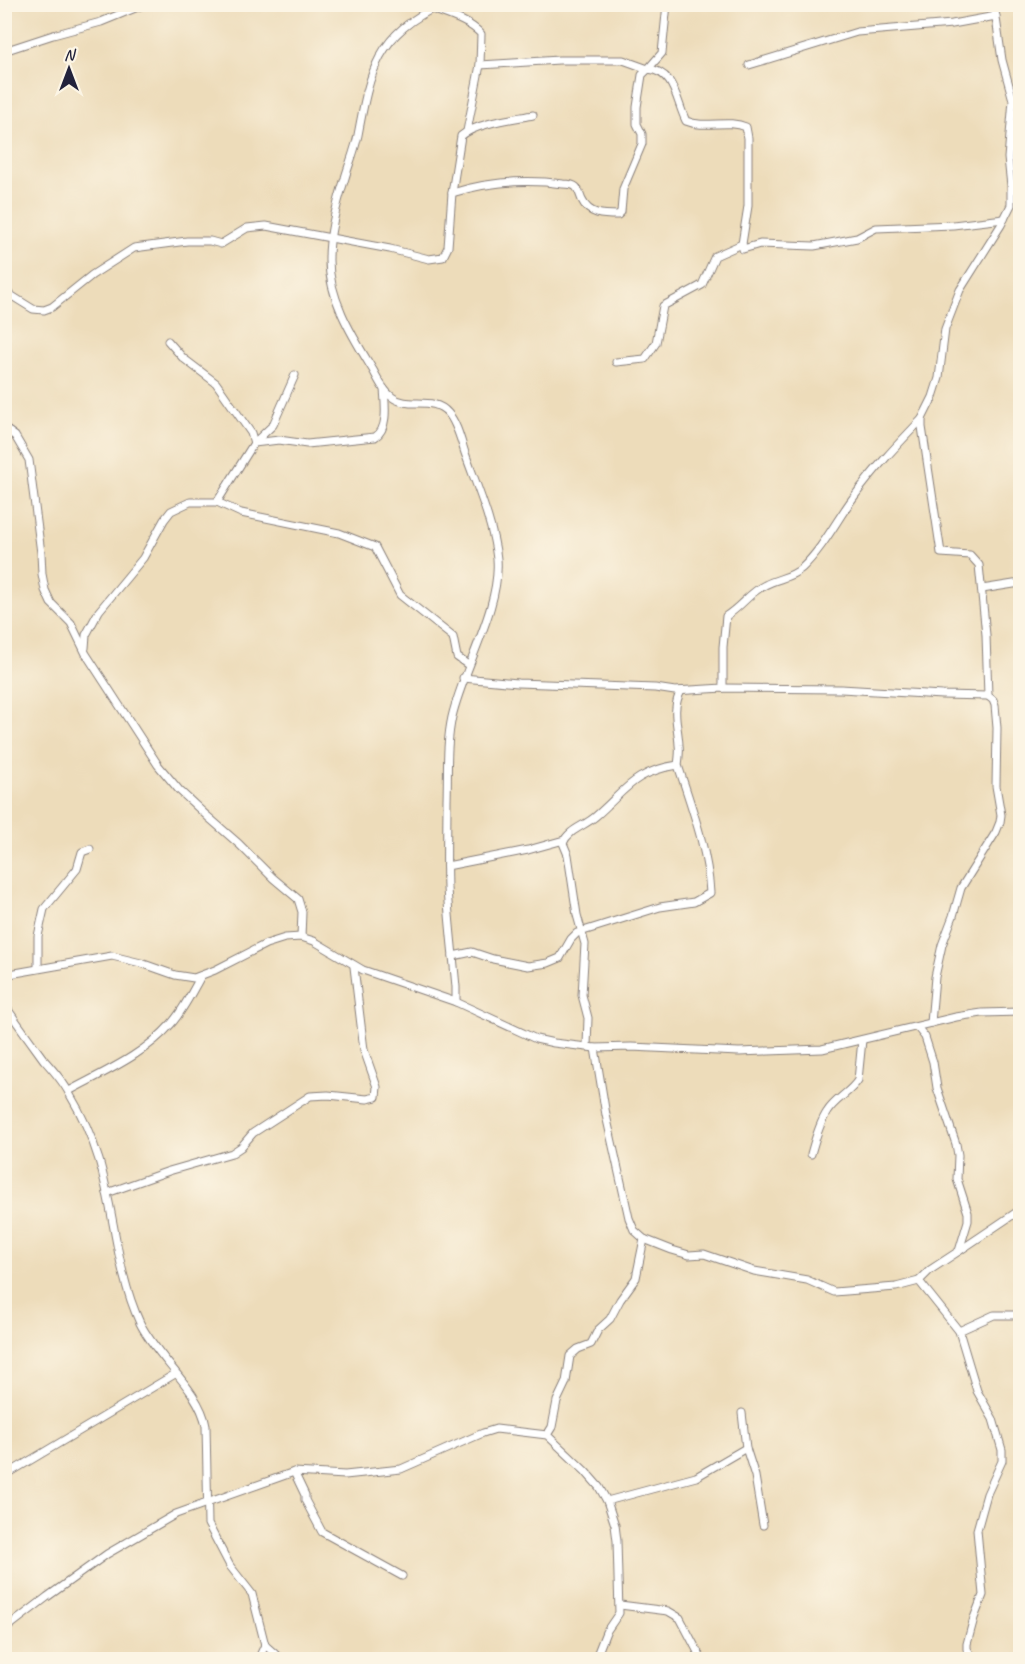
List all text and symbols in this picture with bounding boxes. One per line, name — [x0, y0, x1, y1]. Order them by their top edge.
north arrow — [39, 39, 99, 99]
text: N — [64, 45, 77, 65]

